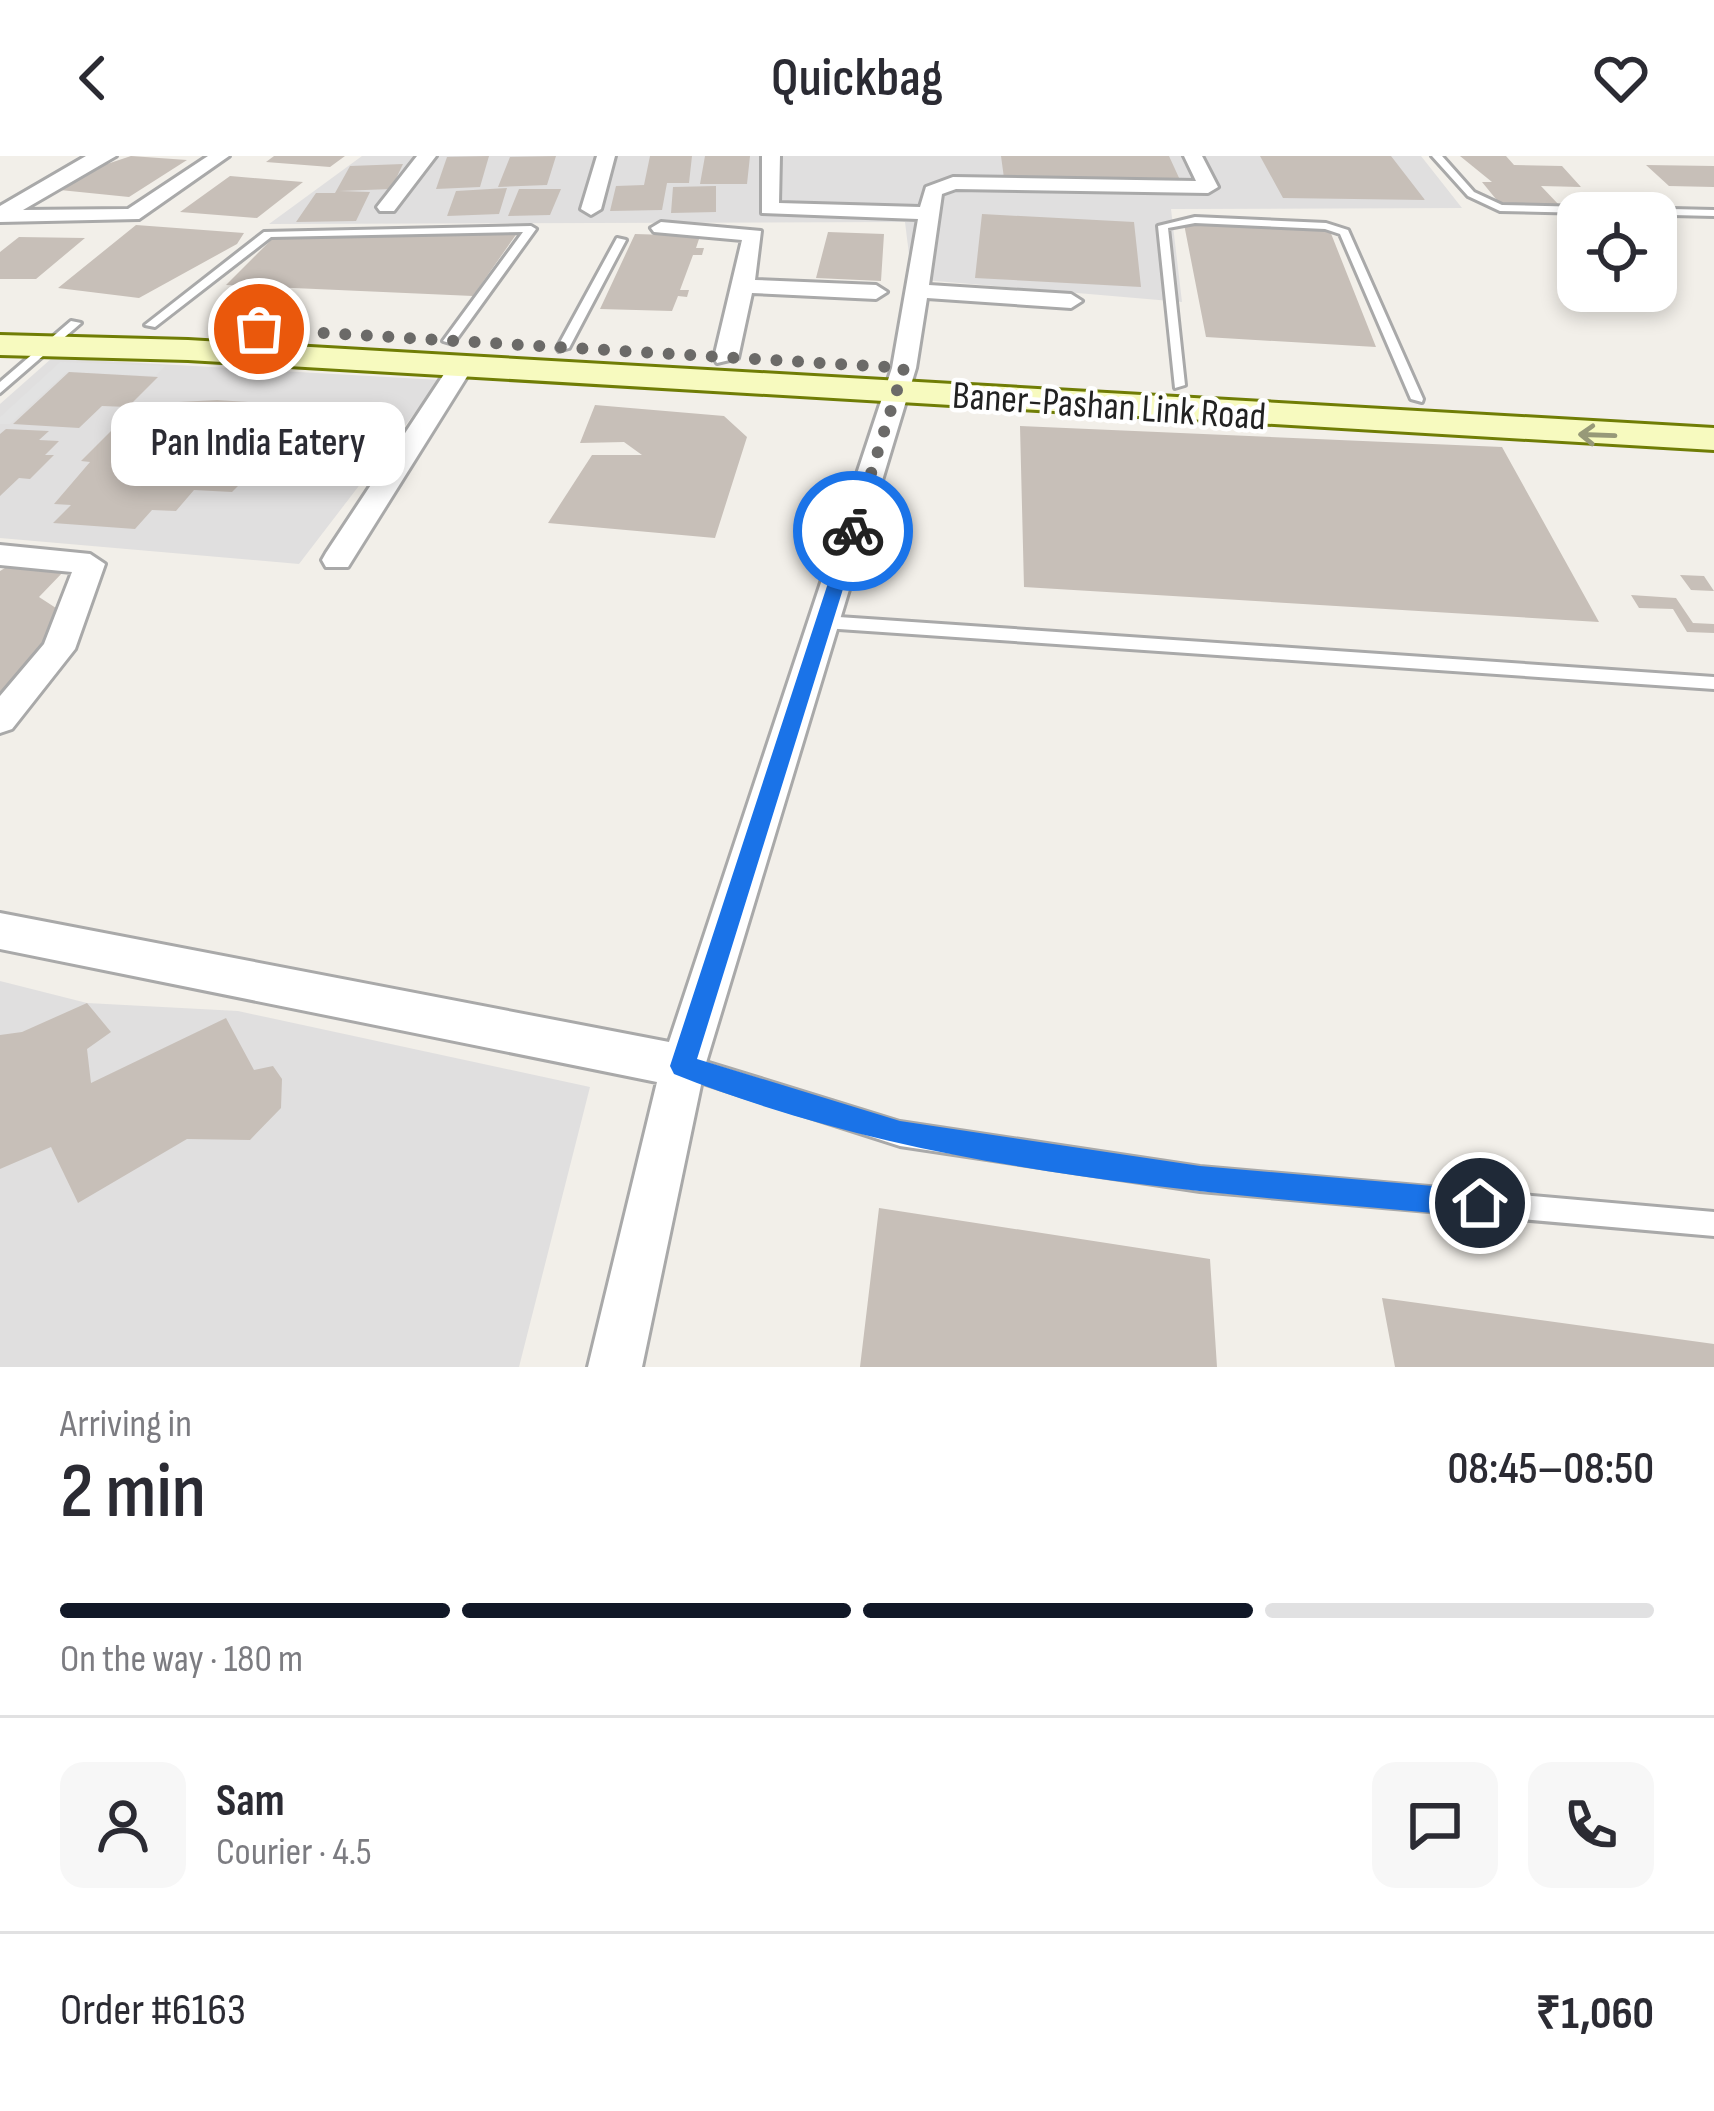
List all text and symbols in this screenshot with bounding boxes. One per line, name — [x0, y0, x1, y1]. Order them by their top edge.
icon: back — [60, 45, 126, 111]
icon: heart — [1588, 45, 1654, 111]
text: Quickbag — [771, 46, 943, 111]
map controls — [1557, 192, 1677, 312]
button: locate — [1557, 192, 1677, 312]
pin — [208, 278, 310, 380]
icon: bag — [226, 296, 292, 362]
street label: Baner-Pashan Link Road — [951, 373, 1267, 441]
callout: Pan India Eatery — [112, 401, 406, 485]
text: Pan India Eatery — [151, 420, 365, 467]
one-way arrow — [1578, 423, 1617, 446]
courier — [793, 471, 913, 591]
icon: bike — [820, 498, 886, 564]
pin — [1429, 1152, 1531, 1254]
icon: home — [1447, 1170, 1513, 1236]
text: Arriving in — [60, 1401, 192, 1448]
text: 08:45–08:50 — [1448, 1442, 1654, 1497]
text: 2 min — [60, 1446, 206, 1539]
text: On the way · 180 m — [60, 1636, 303, 1683]
button: person — [60, 1762, 186, 1888]
button: chat — [1372, 1762, 1498, 1888]
button: phone — [1528, 1762, 1654, 1888]
text: Sam — [216, 1774, 285, 1829]
text: Courier · 4.5 — [216, 1829, 372, 1876]
text: Order #6163 — [60, 1983, 246, 2038]
text: ₹1,060 — [1536, 1987, 1654, 2042]

